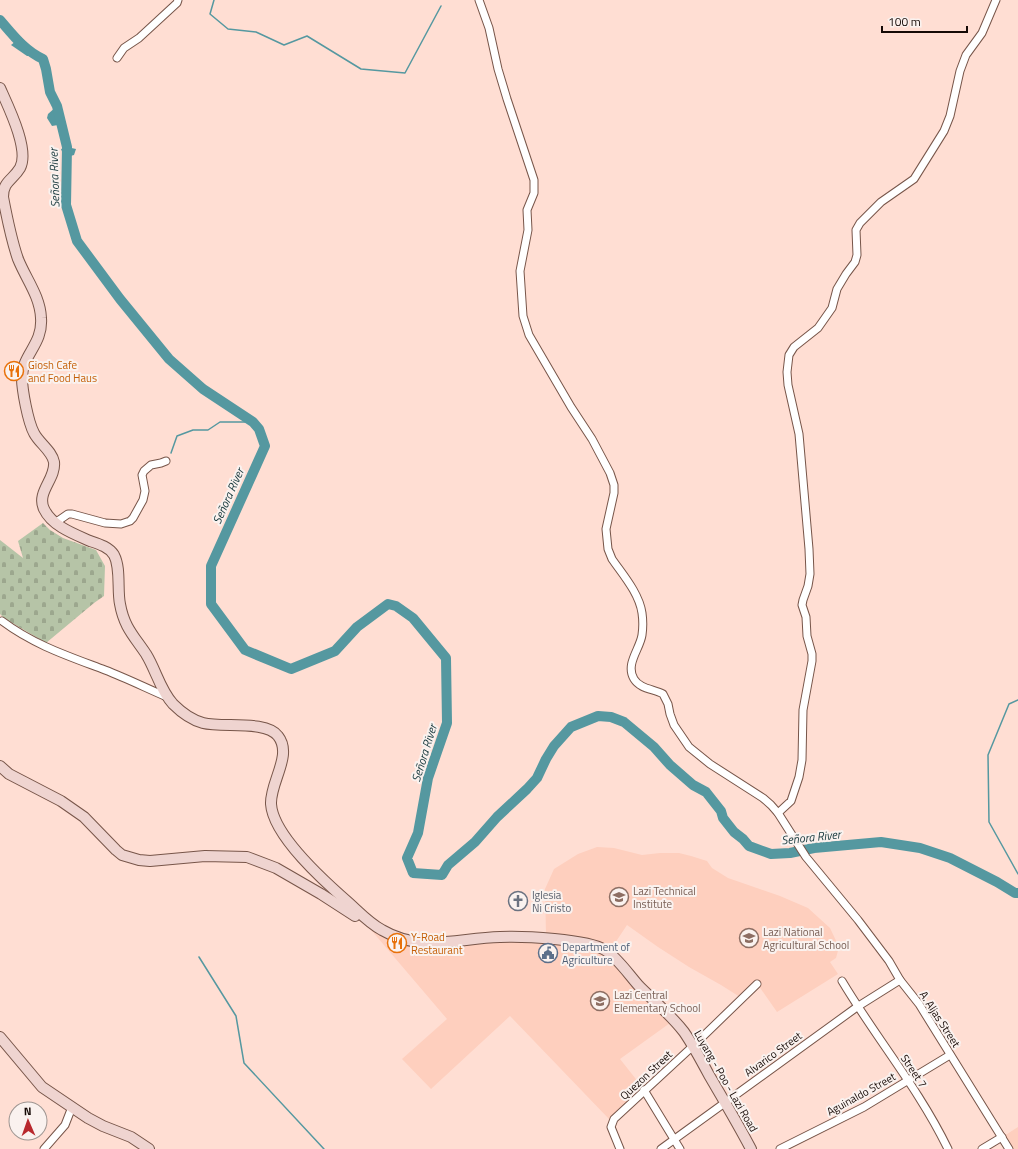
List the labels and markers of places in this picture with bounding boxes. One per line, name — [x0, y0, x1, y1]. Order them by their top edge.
place label: Giosh Cafe and Food Haus — [28, 357, 97, 386]
restaurant icon: Giosh Cafe and Food Haus — [3, 360, 25, 382]
place label: Lazi Technical Institute — [633, 883, 696, 912]
school or university icon: Lazi Technical Institute — [608, 886, 630, 908]
place label: Iglesia Ni Cristo — [532, 887, 571, 916]
church icon: Iglesia Ni Cristo — [507, 890, 529, 912]
place label: Lazi National Agricultural School — [763, 924, 849, 953]
school or university icon: Lazi National Agricultural School — [738, 927, 760, 949]
place label: Y-Road Restaurant — [411, 929, 463, 958]
restaurant icon: Y-Road Restaurant — [386, 932, 408, 954]
place label: Department of Agriculture — [562, 939, 630, 968]
public building icon: Department of Agriculture — [537, 942, 559, 964]
place label: Lazi Central Elementary School — [614, 987, 701, 1016]
school or university icon: Lazi Central Elementary School — [589, 990, 611, 1012]

